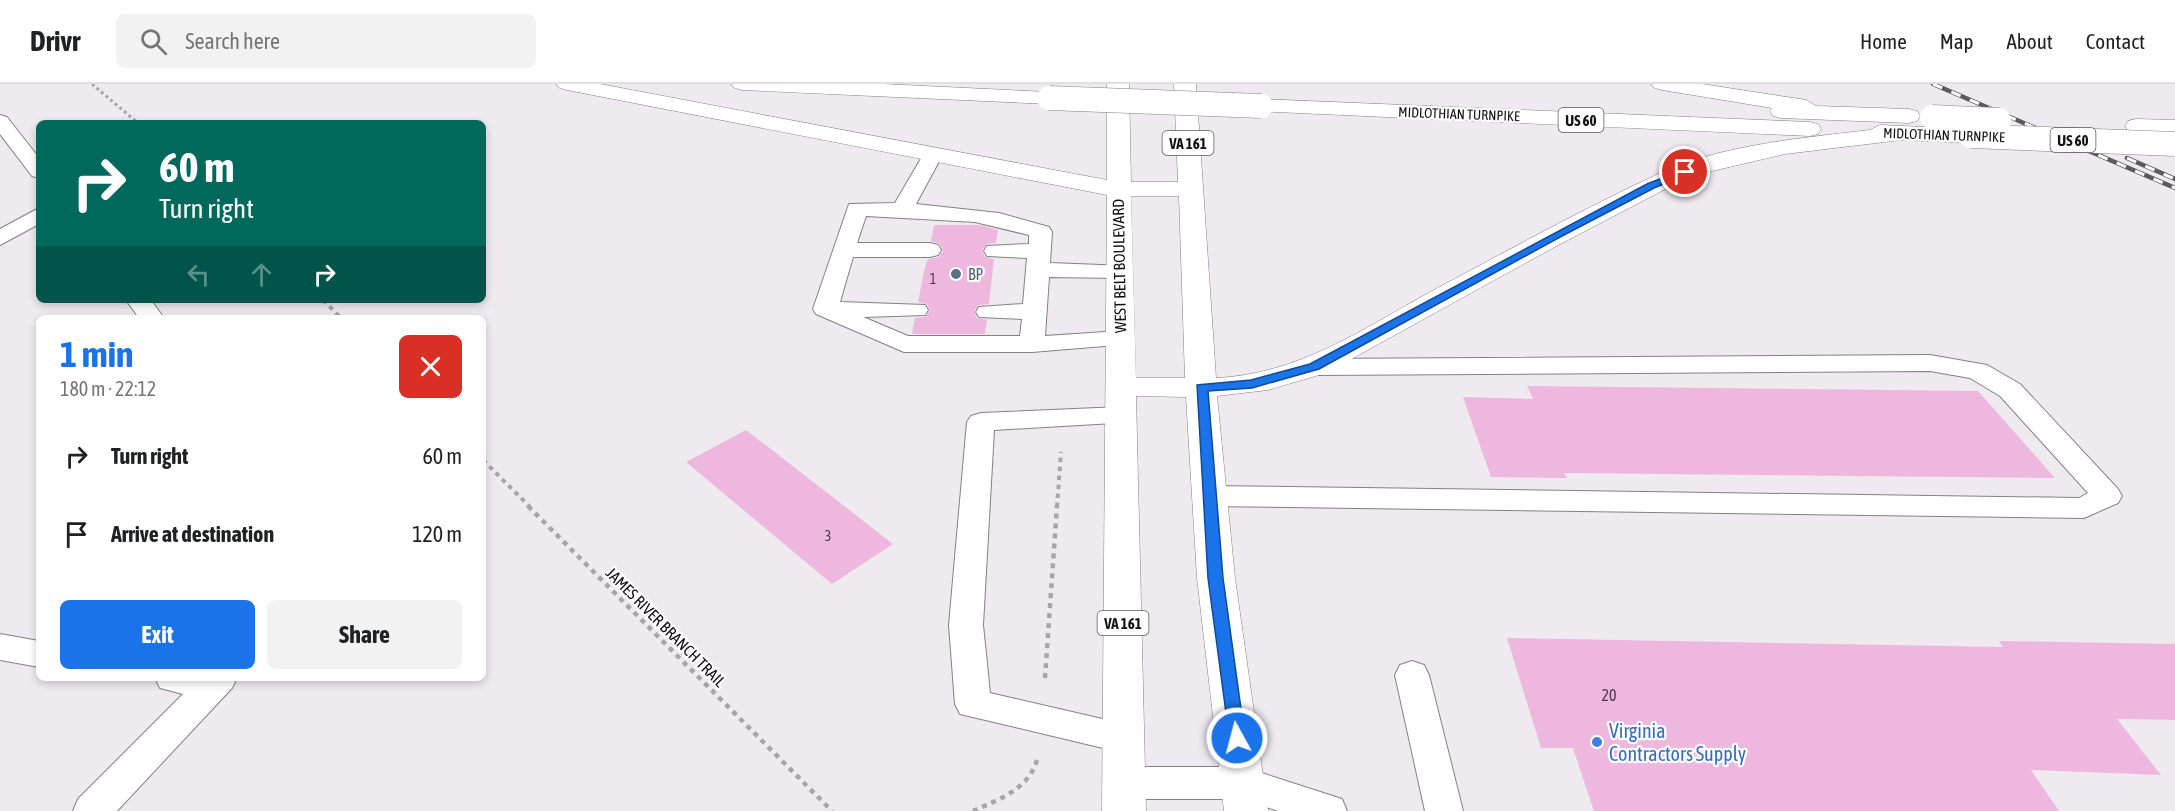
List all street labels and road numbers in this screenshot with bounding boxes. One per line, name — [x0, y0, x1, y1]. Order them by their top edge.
street label: MIDLOTHIAN TURNPIKE — [1398, 104, 1520, 124]
road number: US 60 — [1558, 108, 1604, 132]
street label: MIDLOTHIAN TURNPIKE — [1883, 125, 2005, 145]
road number: US 60 — [2050, 128, 2096, 152]
road number: VA 161 — [1162, 131, 1214, 155]
street label: WEST BELT BOULEVARD — [1109, 199, 1129, 333]
street label: JAMES RIVER BRANCH TRAIL — [603, 564, 730, 691]
road number: VA 161 — [1098, 611, 1148, 635]

